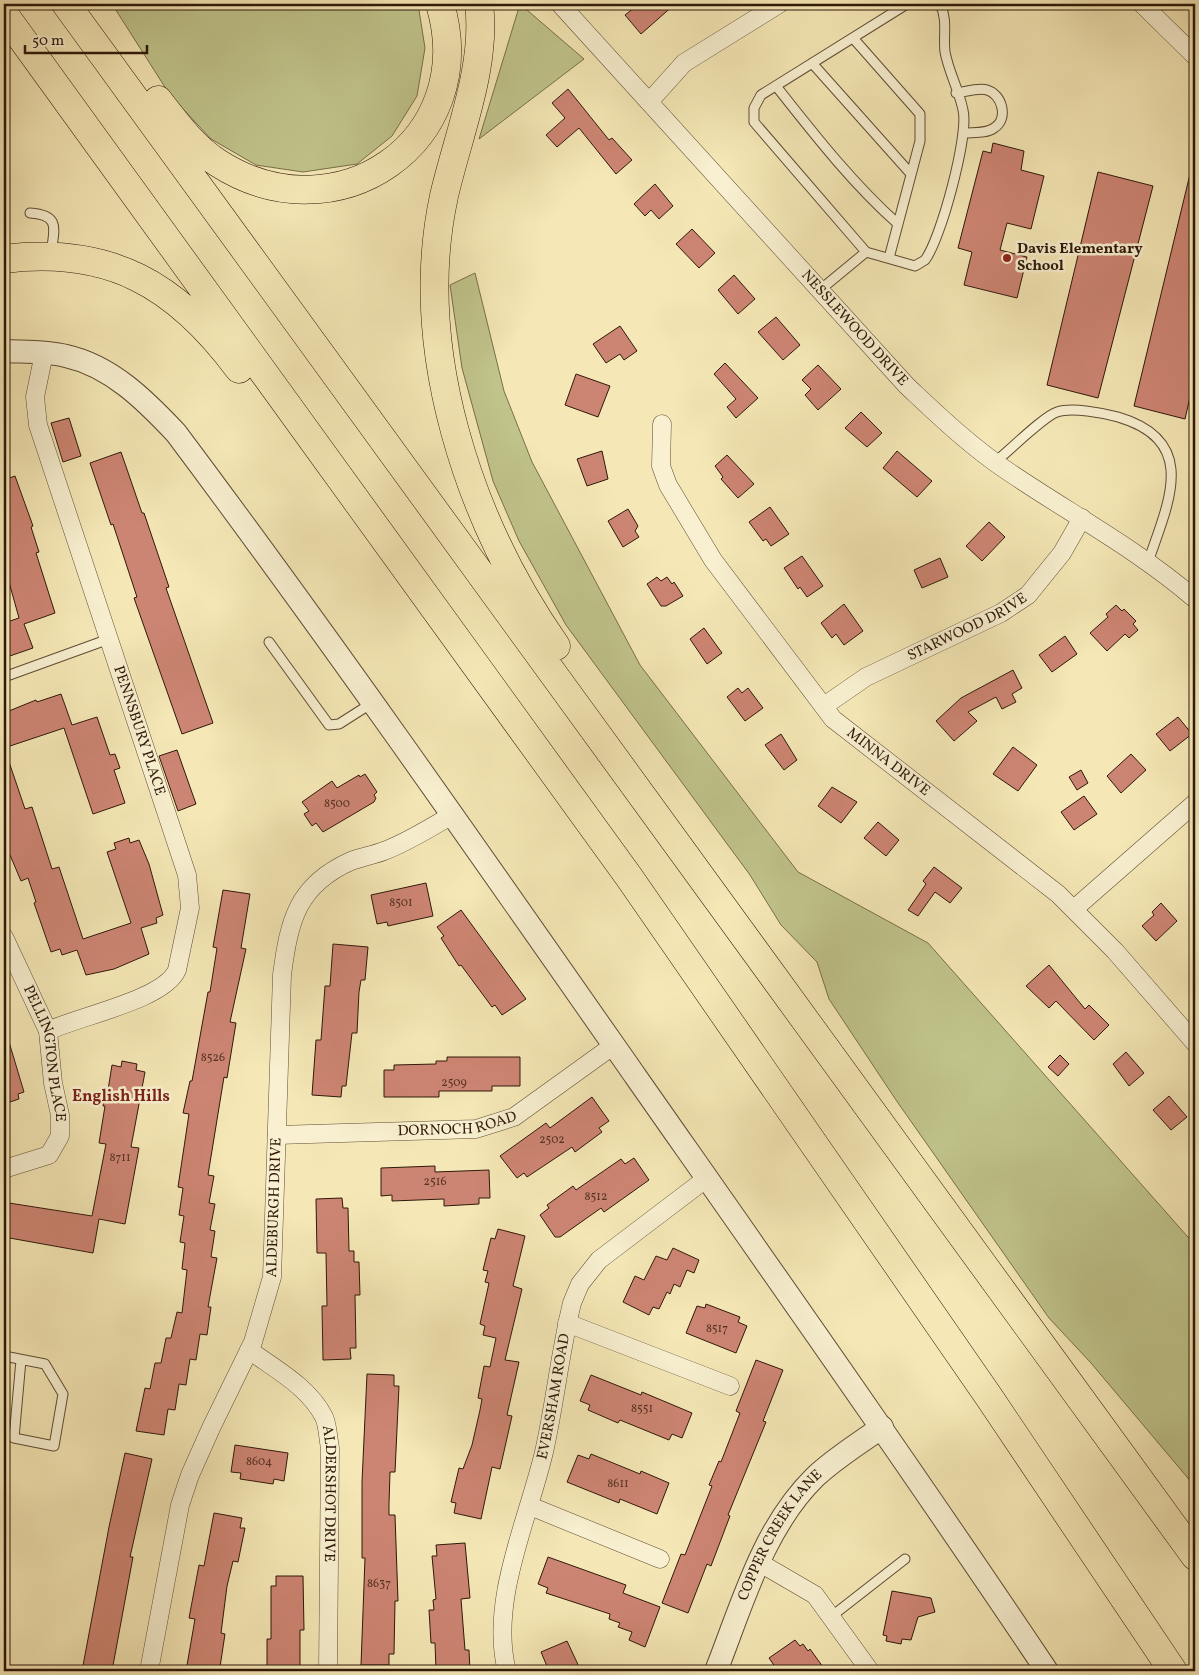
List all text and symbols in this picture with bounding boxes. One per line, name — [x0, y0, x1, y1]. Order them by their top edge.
scale bar — [25, 22, 148, 54]
text: 50 m — [32, 31, 64, 52]
place label: Davis Elementary School — [1017, 239, 1143, 277]
marker: Davis Elementary School — [1001, 252, 1013, 264]
street label: NESSLEWOOD DRIVE — [796, 266, 913, 391]
street label: STARWOOD DRIVE — [904, 588, 1031, 666]
street label: PENNSBURY PLACE — [108, 663, 170, 798]
street label: MINNA DRIVE — [842, 723, 934, 801]
house number: 8500 — [324, 796, 350, 812]
house number: 8501 — [389, 895, 413, 911]
street label: PELLINGTON PLACE — [18, 982, 70, 1122]
house number: 8526 — [201, 1050, 225, 1066]
house number: 2509 — [441, 1075, 467, 1091]
district label: English Hills — [72, 1086, 170, 1108]
street label: DORNOCH ROAD — [397, 1106, 520, 1142]
house number: 2502 — [539, 1132, 565, 1148]
street label: ALDEBURGH DRIVE — [261, 1137, 287, 1278]
house number: 8711 — [109, 1150, 131, 1166]
house number: 2516 — [424, 1174, 446, 1190]
house number: 8512 — [585, 1189, 607, 1205]
house number: 8517 — [706, 1321, 728, 1337]
street label: EVERSHAM ROAD — [532, 1332, 576, 1462]
house number: 8551 — [631, 1401, 653, 1417]
street label: ALDERSHOT DRIVE — [316, 1424, 341, 1562]
house number: 8604 — [246, 1454, 272, 1470]
street label: COPPER CREEK LANE — [733, 1465, 827, 1604]
house number: 8611 — [607, 1476, 629, 1492]
house number: 8637 — [367, 1576, 391, 1592]

